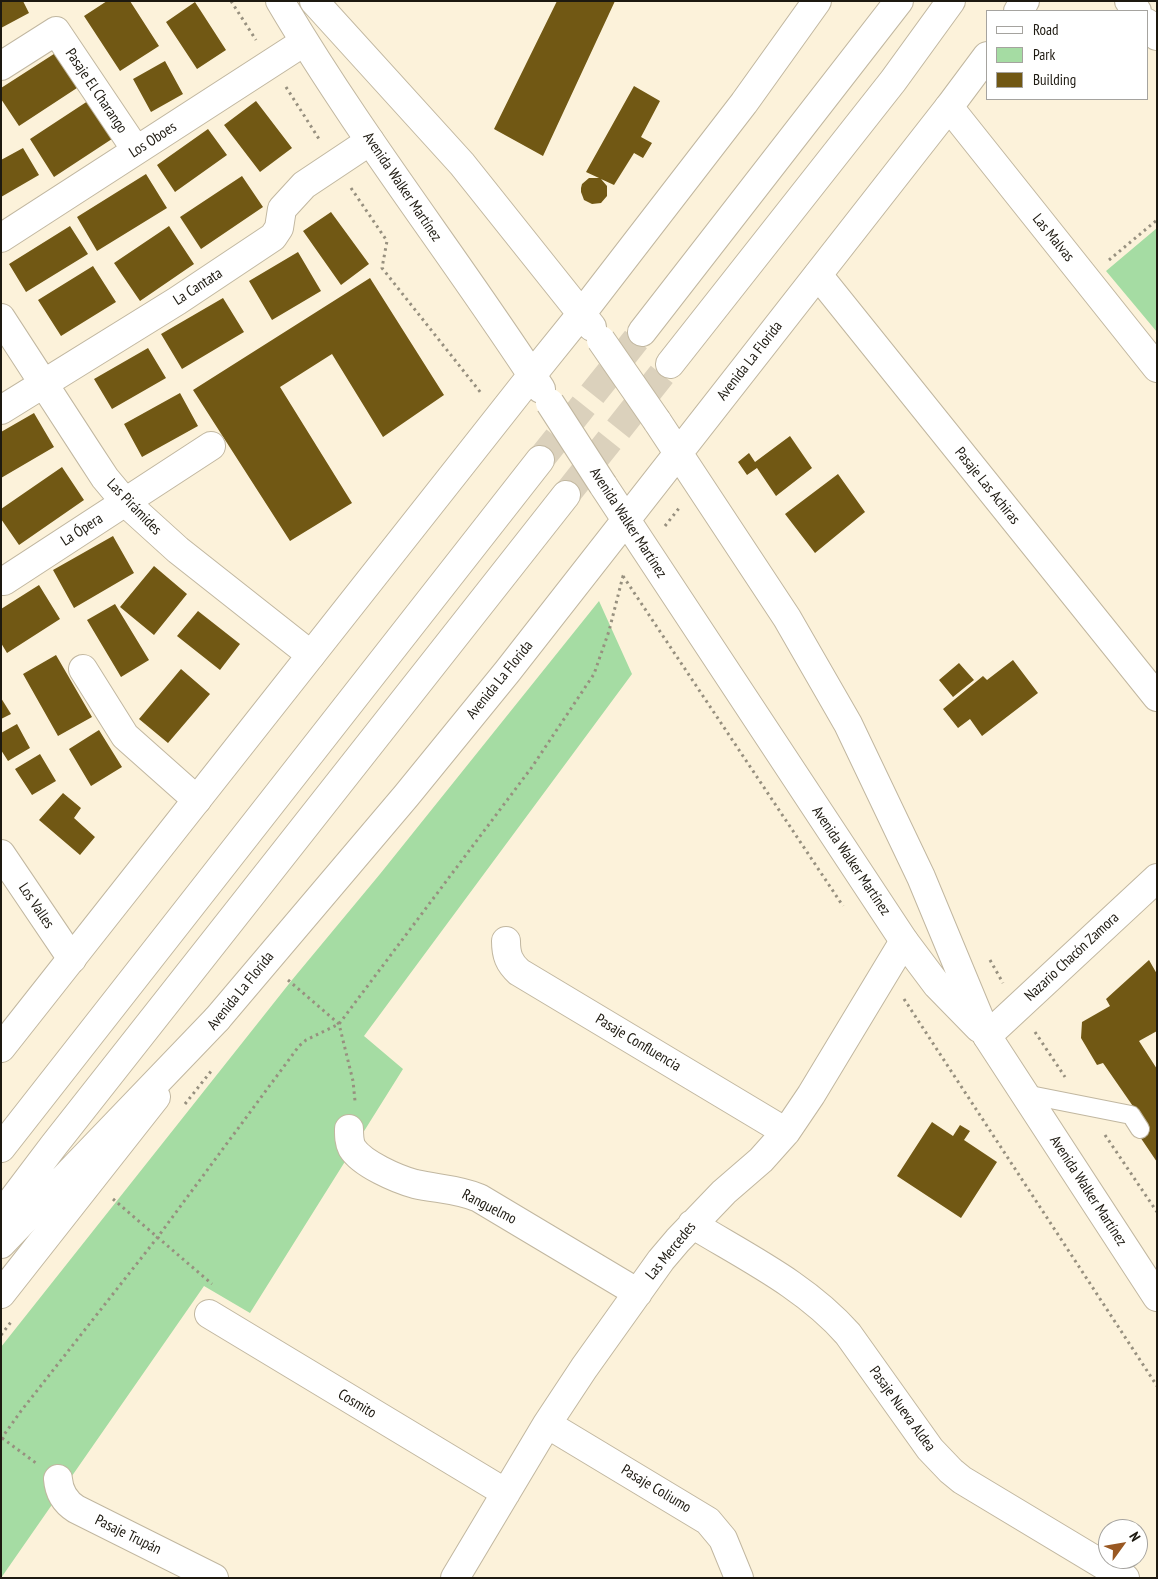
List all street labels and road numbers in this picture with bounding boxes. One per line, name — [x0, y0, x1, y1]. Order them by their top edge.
street label: Pasaje El Charango — [61, 45, 131, 137]
street label: Los Oboes — [126, 118, 180, 162]
street label: Avenida Walker Martínez — [359, 129, 445, 245]
street label: Las Malvas — [1028, 210, 1078, 266]
street label: La Cantata — [170, 265, 226, 309]
street label: Avenida La Florida — [714, 318, 786, 404]
street label: Pasaje Las Achiras — [951, 444, 1023, 528]
street label: Avenida Walker Martínez — [586, 464, 670, 582]
street label: Las Pirámides — [103, 475, 165, 539]
street label: La Ópera — [58, 510, 106, 550]
street label: Avenida La Florida — [463, 637, 537, 723]
street label: Avenida Walker Martínez — [808, 803, 894, 919]
street label: Los Valles — [14, 880, 58, 932]
street label: Nazario Chacón Zamora — [1021, 909, 1123, 1005]
street label: Avenida La Florida — [204, 948, 278, 1034]
street label: Pasaje Confluencia — [592, 1010, 684, 1076]
street label: Avenida Walker Martínez — [1046, 1132, 1130, 1250]
street label: Ranguelmo — [459, 1186, 519, 1228]
street label: Las Mercedes — [642, 1218, 700, 1284]
street label: Pasaje Nueva Aldea — [865, 1363, 939, 1455]
street label: Cosmito — [335, 1386, 379, 1422]
street label: Pasaje Coliumo — [618, 1461, 694, 1517]
street label: Pasaje Trupán — [92, 1511, 164, 1559]

